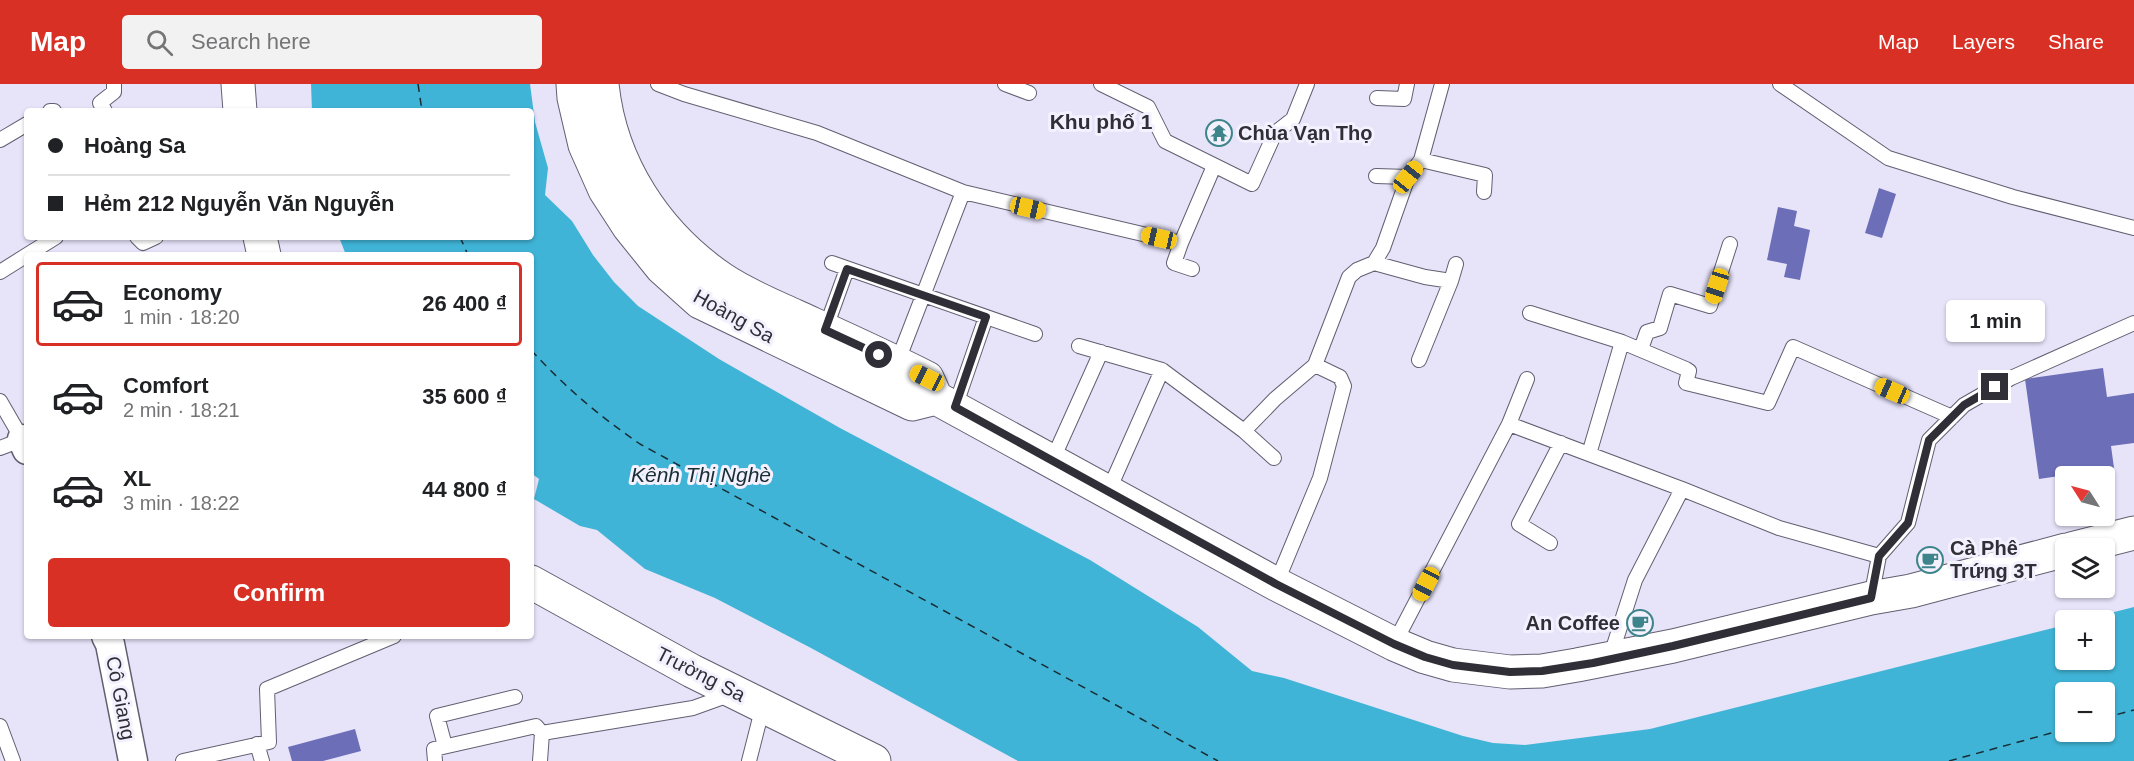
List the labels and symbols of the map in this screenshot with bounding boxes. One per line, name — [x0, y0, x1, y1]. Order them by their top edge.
district label: Khu phố 1 — [1050, 110, 1153, 133]
temple icon: Chùa Vạn Thọ — [1204, 118, 1234, 148]
place label: Chùa Vạn Thọ — [1238, 122, 1372, 144]
car — [1390, 157, 1426, 197]
car — [1008, 195, 1048, 221]
car — [1139, 225, 1179, 251]
car — [1703, 266, 1731, 306]
street label: Hoàng Sa — [690, 285, 779, 348]
callout: 1 min — [1946, 300, 2044, 342]
route start — [865, 341, 892, 368]
car — [907, 362, 947, 394]
route end — [1981, 373, 2008, 400]
car — [1872, 375, 1912, 407]
water label: Kênh Thị Nghè — [631, 463, 771, 486]
north arrow — [2055, 466, 2115, 526]
place label: Cà Phê Trứng 3T — [1950, 537, 2037, 582]
cafe icon: Cà Phê Trứng 3T — [1915, 545, 1945, 575]
car — [1410, 564, 1442, 604]
cafe icon: An Coffee — [1625, 608, 1655, 638]
place label: An Coffee — [1526, 612, 1620, 634]
street label: Trường Sa — [653, 642, 750, 706]
street label: Cô Giang — [102, 654, 140, 742]

